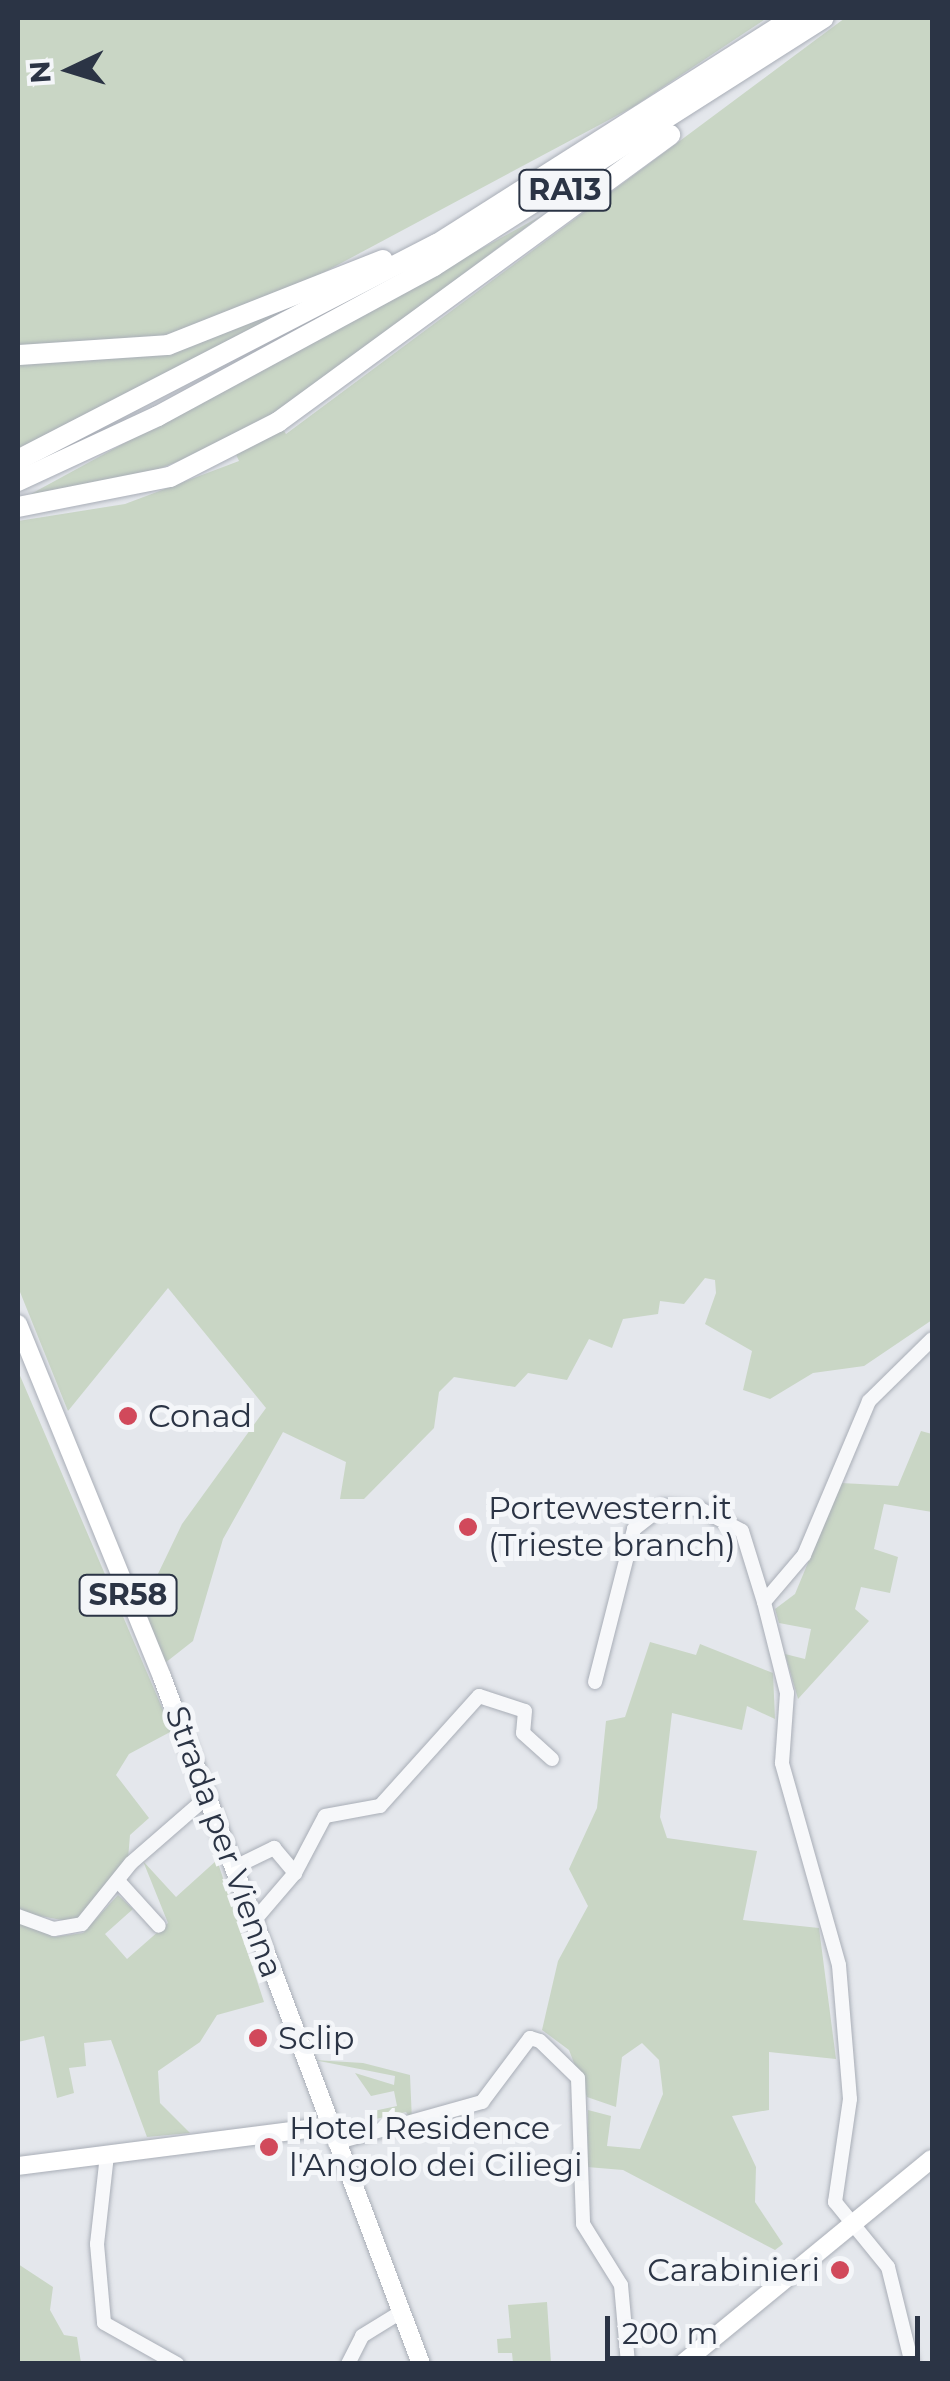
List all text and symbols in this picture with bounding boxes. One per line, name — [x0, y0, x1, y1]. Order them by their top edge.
north arrow — [20, 20, 120, 120]
text: N — [22, 60, 58, 85]
road number: RA13 — [518, 165, 612, 215]
place label: Conad — [148, 1397, 252, 1435]
marker: Conad — [117, 1405, 139, 1427]
place label: Portewestern.it (Trieste branch) — [488, 1490, 736, 1565]
marker: Portewestern.it (Trieste branch) — [457, 1516, 479, 1538]
road number: SR58 — [78, 1570, 178, 1620]
street label: Strada per Vienna — [157, 1701, 291, 1983]
place label: Sclip — [278, 2019, 354, 2057]
marker: Sclip — [247, 2027, 269, 2049]
place label: Hotel Residence l'Angolo dei Ciliegi — [289, 2110, 583, 2185]
marker: Hotel Residence l'Angolo dei Ciliegi — [258, 2136, 280, 2158]
place label: Carabinieri — [647, 2251, 820, 2289]
marker: Carabinieri — [829, 2259, 851, 2281]
scale bar — [610, 2296, 925, 2358]
text: 200 m — [622, 2315, 718, 2352]

